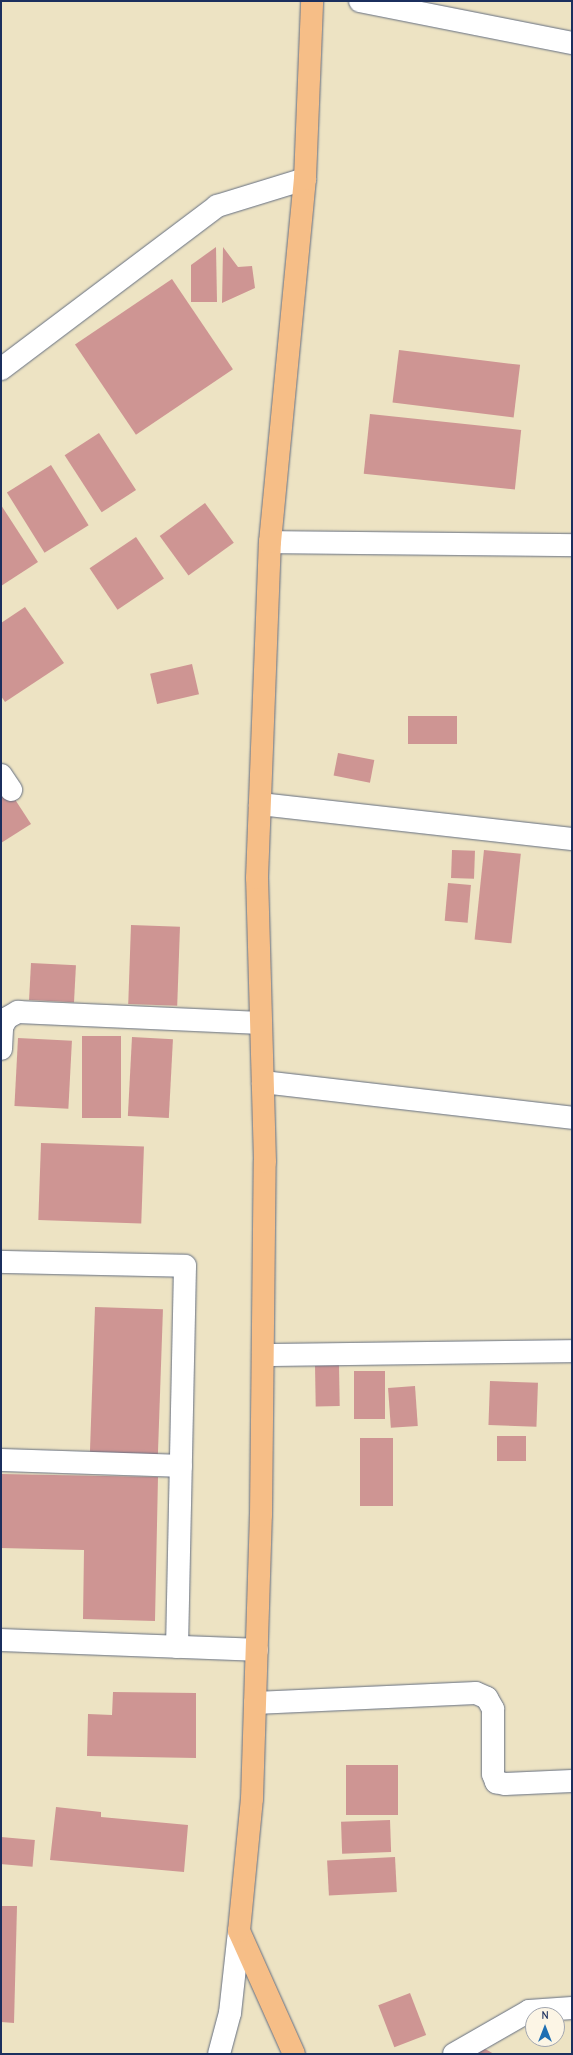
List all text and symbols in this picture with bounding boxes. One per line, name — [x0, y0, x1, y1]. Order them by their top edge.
north arrow — [525, 2007, 565, 2047]
text: N — [541, 2009, 549, 2022]

